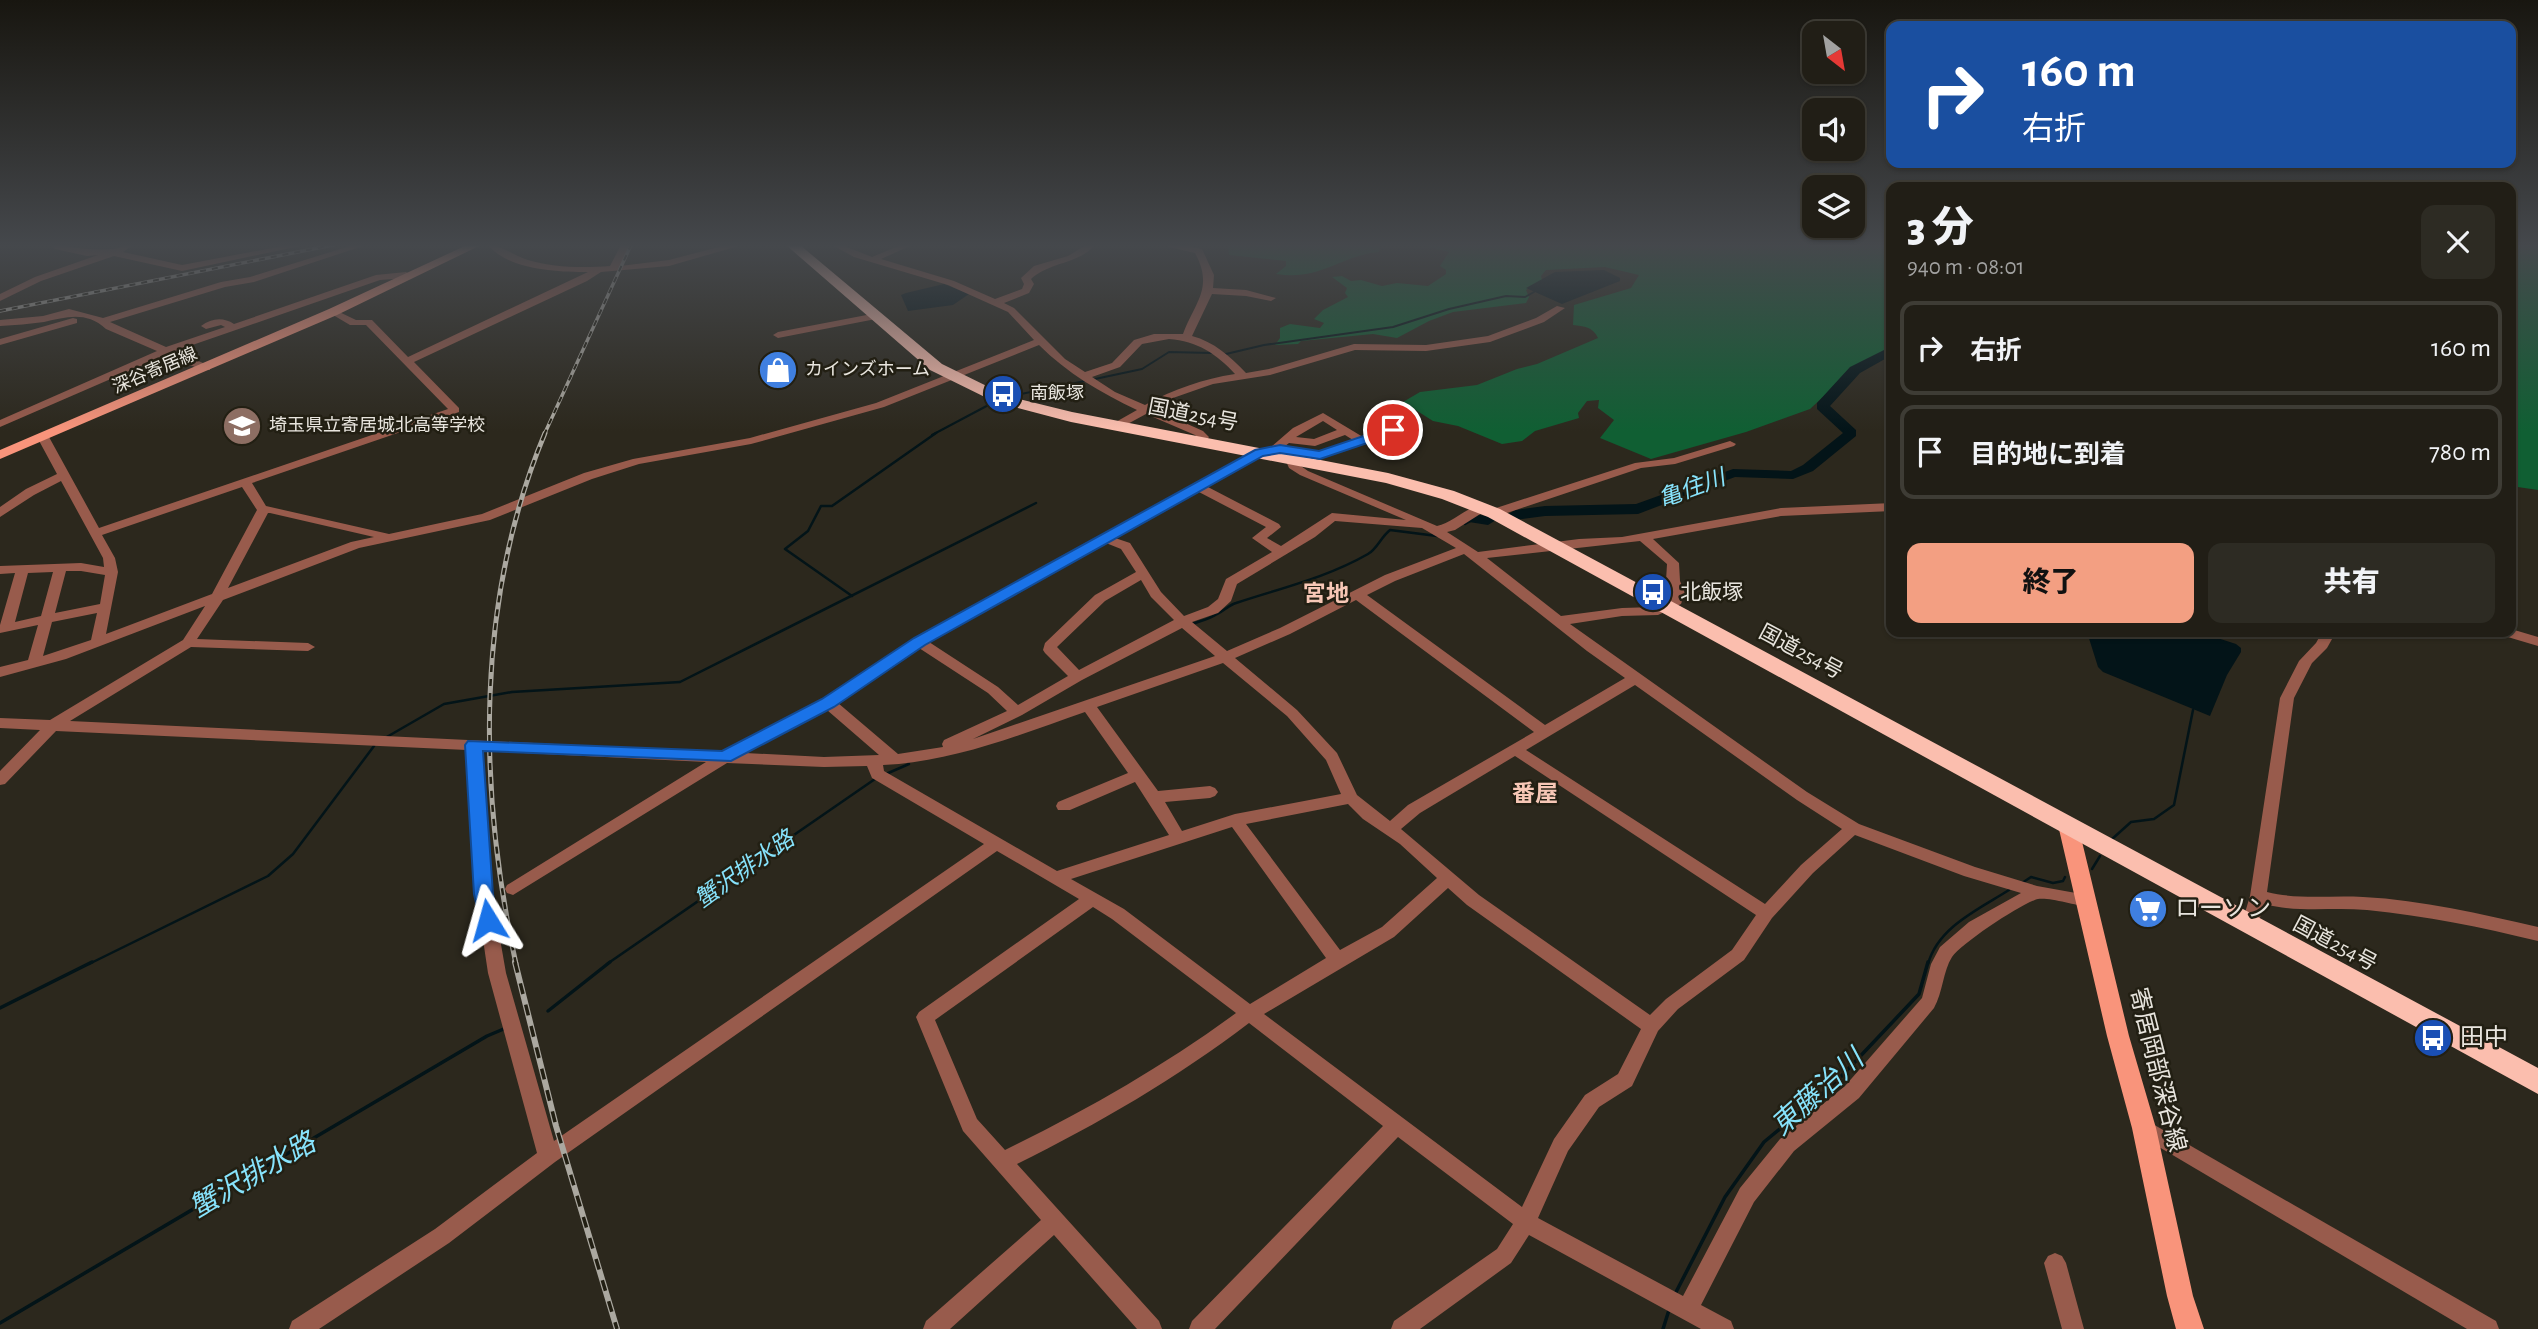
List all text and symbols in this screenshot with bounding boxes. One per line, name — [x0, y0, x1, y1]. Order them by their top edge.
north arrow — [1802, 21, 1866, 84]
map controls — [1802, 21, 1865, 238]
text: 160 m — [2022, 47, 2136, 96]
icon: right — [1907, 49, 1998, 140]
button: sound — [1802, 98, 1865, 161]
text: 右折 — [2022, 113, 2086, 145]
button: layers — [1802, 175, 1865, 238]
button: close — [2421, 205, 2495, 279]
text: 3 分 — [1907, 207, 1974, 249]
text: 940 m · 08:01 — [1907, 256, 2024, 279]
icon: right — [1911, 329, 1949, 367]
text: 160 m — [2431, 335, 2491, 361]
text: 右折 — [1970, 338, 2022, 364]
street label: 深谷寄居線 — [109, 343, 200, 397]
shop icon: カインズホーム — [757, 349, 799, 391]
place label: カインズホーム — [805, 359, 930, 379]
bus stop icon: 南飯塚 — [982, 373, 1024, 415]
place label: 南飯塚 — [1030, 384, 1084, 403]
street label: 国道254号 — [1146, 395, 1240, 434]
pin — [1363, 400, 1423, 460]
school or university icon: 埼玉県立寄居城北高等学校 — [221, 405, 263, 447]
icon: arrive — [1374, 411, 1412, 449]
place label: 埼玉県立寄居城北高等学校 — [269, 415, 485, 435]
icon: arrive — [1911, 433, 1949, 471]
text: 780 m — [2429, 439, 2491, 465]
text: 目的地に到着 — [1970, 442, 2126, 468]
water label: 亀住川 — [1655, 463, 1731, 512]
button: 終了 — [1907, 543, 2194, 623]
button: 共有 — [2208, 543, 2495, 623]
bus stop icon: 北飯塚 — [1632, 571, 1674, 613]
district label: 宮地 — [1303, 581, 1349, 606]
place label: 北飯塚 — [1680, 581, 1743, 603]
street label: 国道254号 — [1756, 620, 1847, 683]
district label: 番屋 — [1512, 781, 1558, 806]
water label: 蟹沢排水路 — [690, 825, 800, 912]
position arrow — [451, 883, 525, 957]
supermarket icon: ローソン — [2127, 888, 2169, 930]
place label: ローソン — [2175, 897, 2271, 921]
street label: 国道254号 — [2290, 912, 2381, 975]
street label: 寄居岡部深谷線 — [2125, 985, 2191, 1154]
bus stop icon: 田中 — [2412, 1017, 2454, 1059]
place label: 田中 — [2460, 1024, 2508, 1050]
water label: 東藤治川 — [1766, 1042, 1871, 1141]
water label: 蟹沢排水路 — [184, 1126, 322, 1223]

